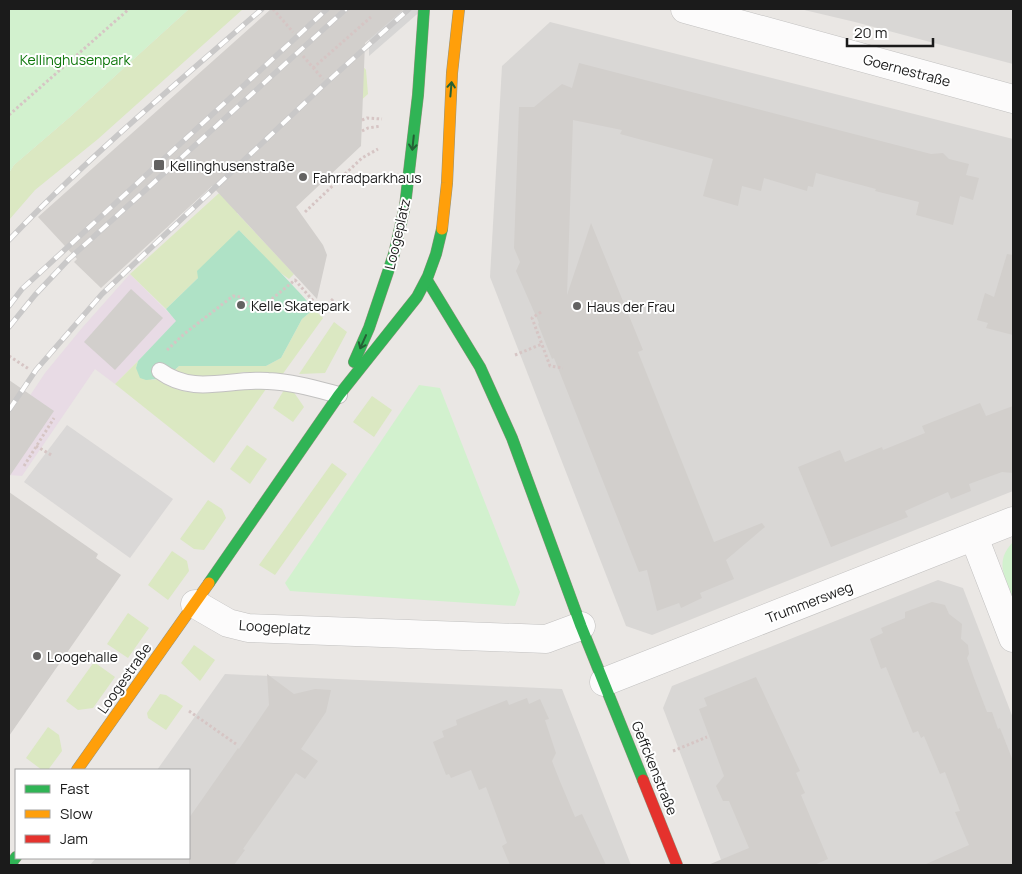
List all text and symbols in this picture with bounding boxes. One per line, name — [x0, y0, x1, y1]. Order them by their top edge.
scale bar — [847, 15, 933, 47]
text: 20 m — [854, 22, 887, 43]
street label: Goernestraße — [861, 49, 953, 91]
park label: Kellinghusenpark — [20, 50, 131, 69]
one-way arrow — [446, 81, 456, 97]
one-way arrow — [408, 135, 418, 151]
place label: Kellinghusenstraße — [170, 156, 295, 175]
marker: Kellinghusenstraße — [152, 158, 166, 172]
place label: Fahrradparkhaus — [313, 168, 422, 187]
marker: Fahrradparkhaus — [297, 171, 309, 183]
street label: Loogeplatz — [380, 197, 414, 271]
place label: Kelle Skatepark — [251, 296, 350, 315]
place label: Haus der Frau — [587, 297, 675, 316]
marker: Kelle Skatepark — [235, 299, 247, 311]
marker: Haus der Frau — [571, 300, 583, 312]
one-way arrow — [357, 334, 367, 349]
street label: Trummersweg — [763, 577, 855, 627]
street label: Loogeplatz — [238, 615, 312, 639]
street label: Loogestraße — [93, 639, 155, 717]
place label: Loogehalle — [47, 647, 118, 666]
marker: Loogehalle — [31, 650, 43, 662]
street label: Geffckenstraße — [627, 718, 683, 818]
legend — [15, 769, 190, 859]
text: Fast — [60, 778, 89, 799]
text: Slow — [60, 803, 93, 824]
text: Jam — [60, 828, 88, 849]

